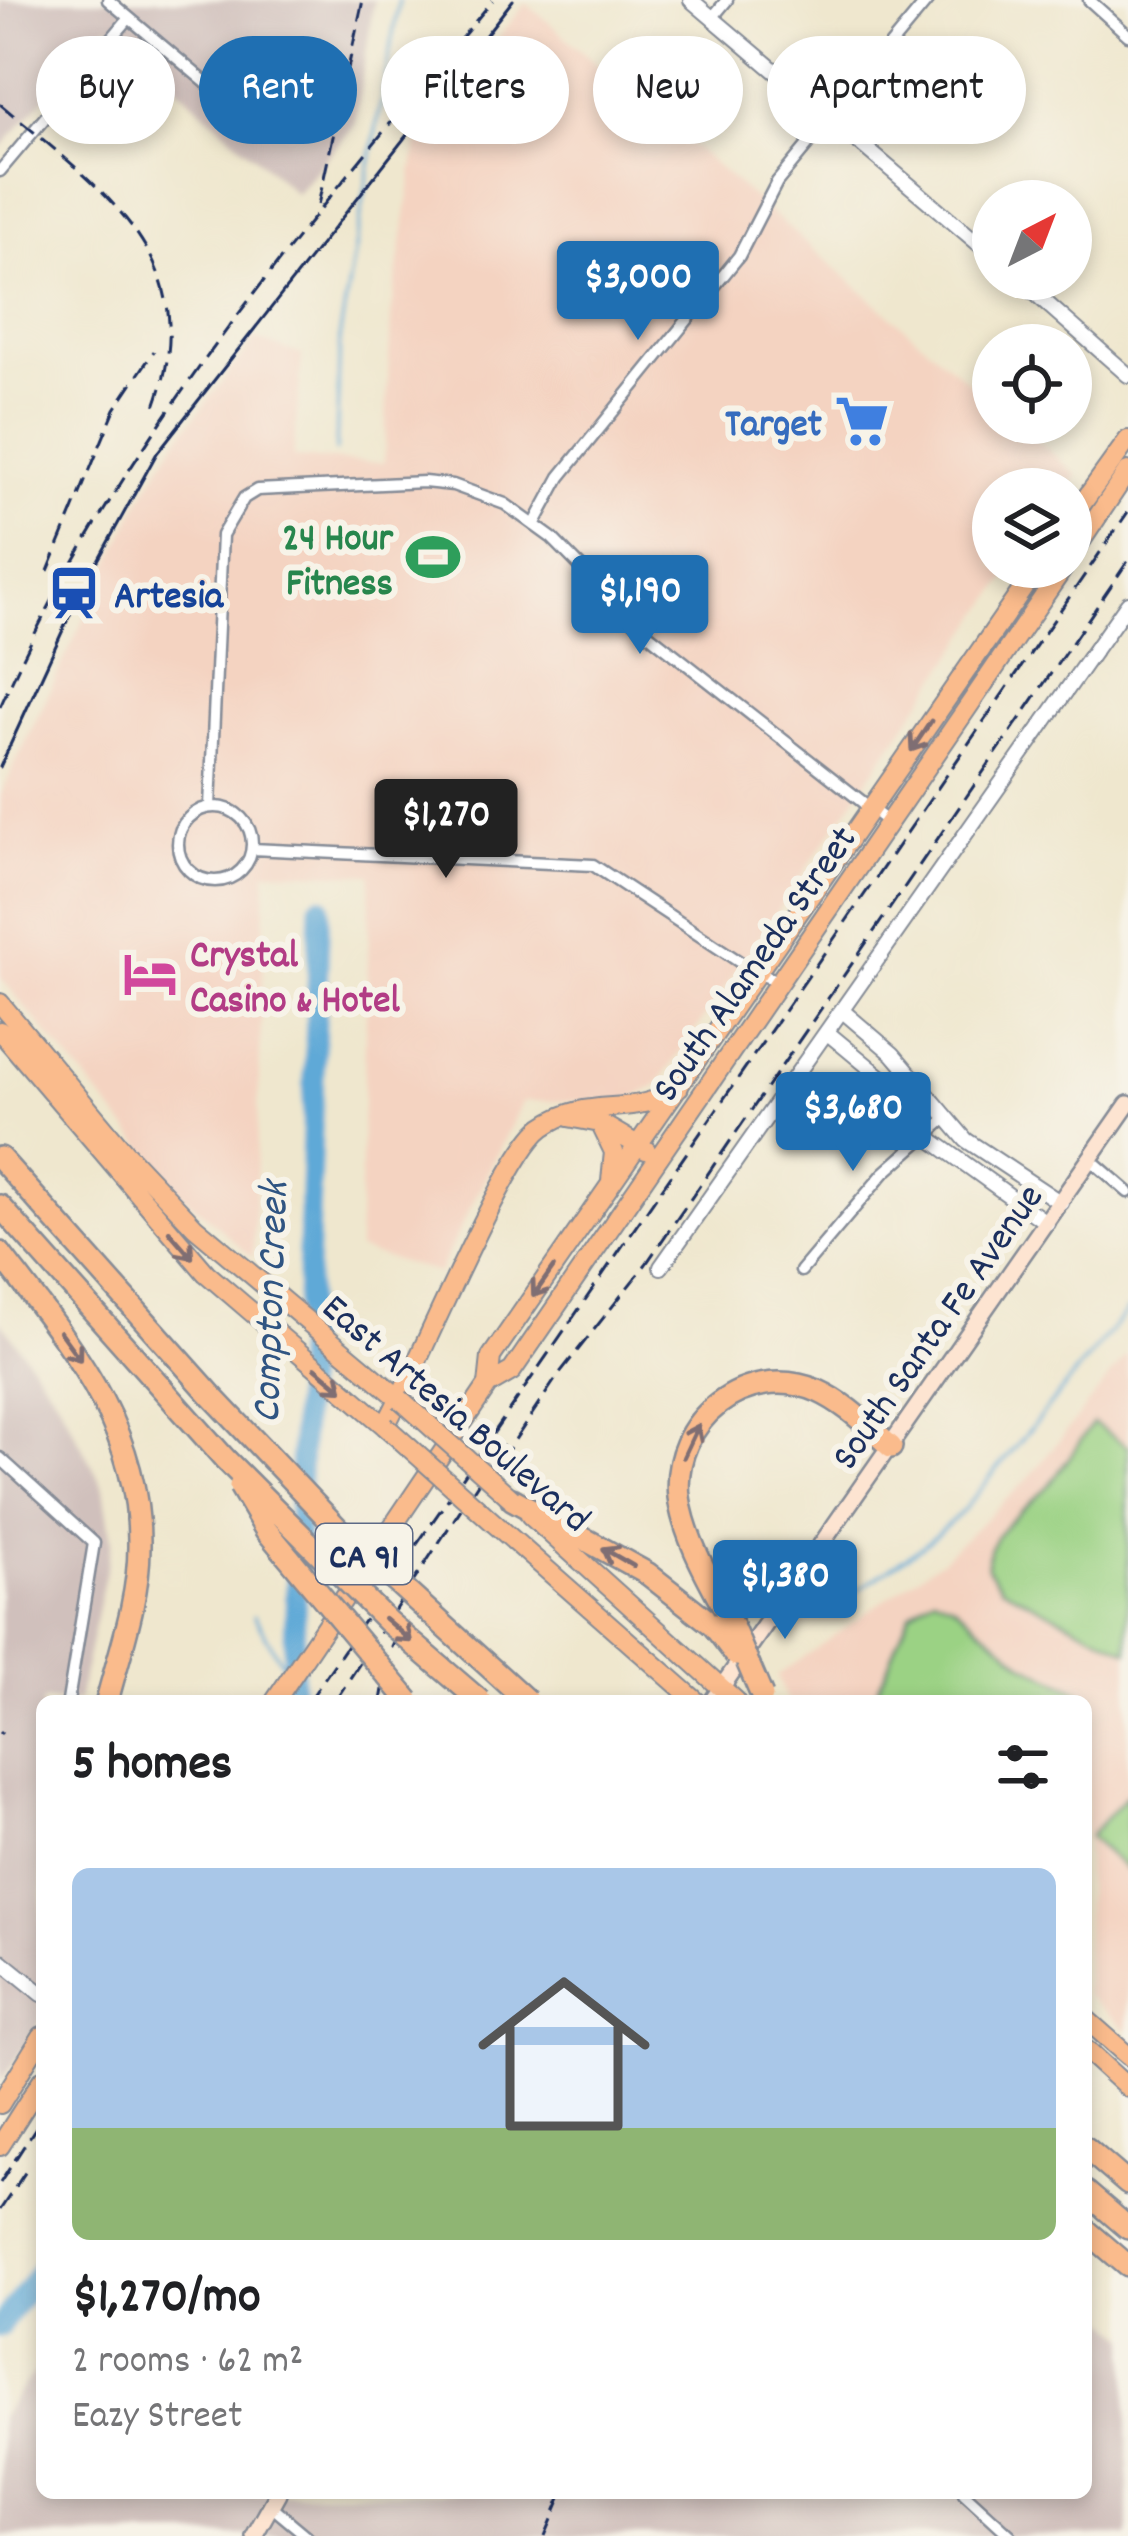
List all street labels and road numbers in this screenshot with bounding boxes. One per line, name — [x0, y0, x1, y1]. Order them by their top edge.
street label: South Alameda Street — [641, 817, 873, 1115]
street label: South Santa Fe Avenue — [821, 1175, 1060, 1483]
street label: East Artesia Boulevard — [307, 1284, 600, 1548]
road number: CA 91 — [316, 1524, 412, 1584]

